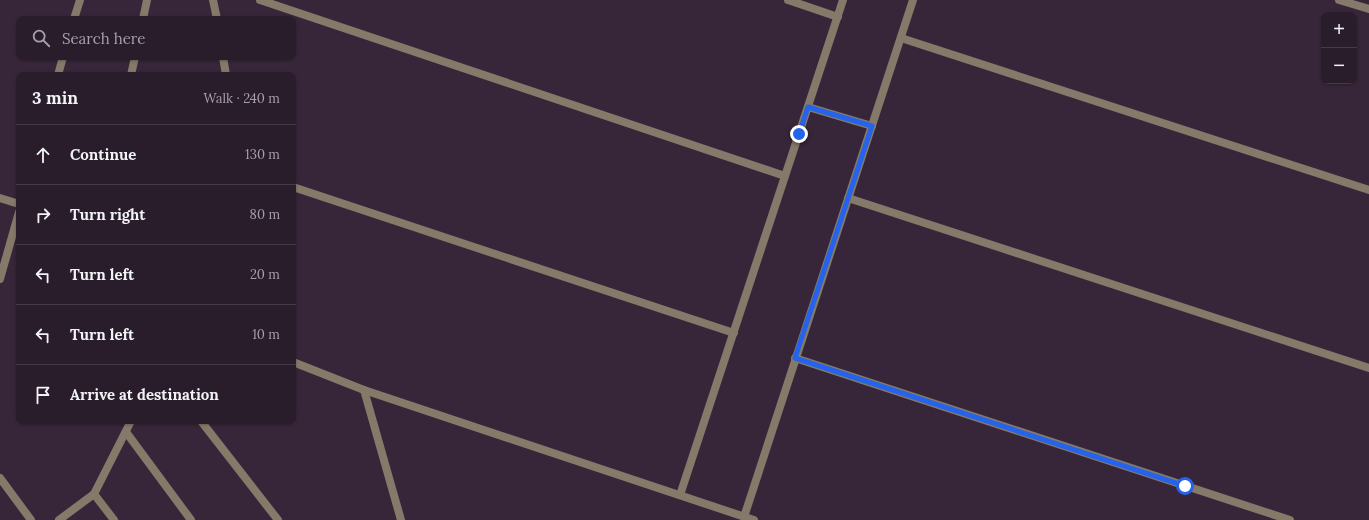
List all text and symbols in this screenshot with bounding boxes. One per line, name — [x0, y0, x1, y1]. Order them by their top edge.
map controls — [1321, 12, 1357, 84]
button: + — [1321, 12, 1357, 48]
search box — [16, 16, 296, 60]
icon: search — [30, 27, 52, 49]
text: Search here — [62, 29, 145, 48]
button: − — [1321, 48, 1357, 84]
text: 3 min — [32, 87, 78, 109]
text: Walk · 240 m — [203, 90, 280, 107]
route end — [790, 125, 808, 143]
icon: ahead — [32, 144, 54, 166]
text: Continue — [70, 145, 136, 164]
text: 130 m — [245, 146, 280, 163]
icon: right — [32, 204, 54, 226]
text: Turn right — [70, 205, 146, 224]
text: 80 m — [250, 206, 280, 223]
icon: left — [32, 264, 54, 286]
text: Turn left — [70, 265, 134, 284]
text: 20 m — [250, 266, 280, 283]
icon: left — [32, 324, 54, 346]
text: Turn left — [70, 325, 134, 344]
text: 10 m — [252, 326, 280, 343]
icon: arrive — [32, 384, 54, 406]
text: Arrive at destination — [70, 385, 219, 404]
route start — [1176, 477, 1194, 495]

